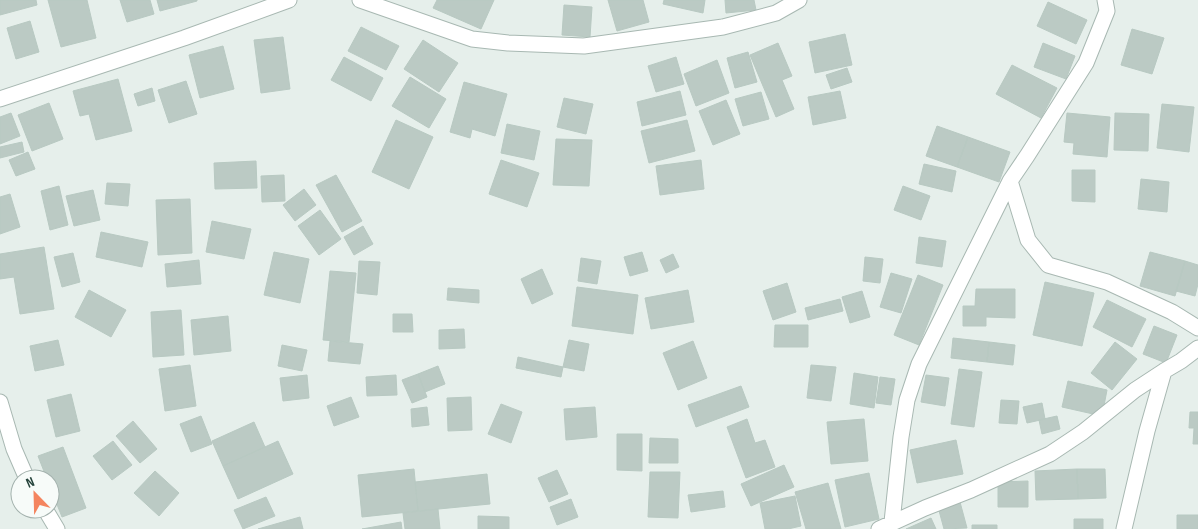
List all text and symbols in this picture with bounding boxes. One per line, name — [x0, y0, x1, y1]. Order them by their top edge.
north arrow — [10, 469, 60, 519]
text: N — [23, 473, 37, 492]

